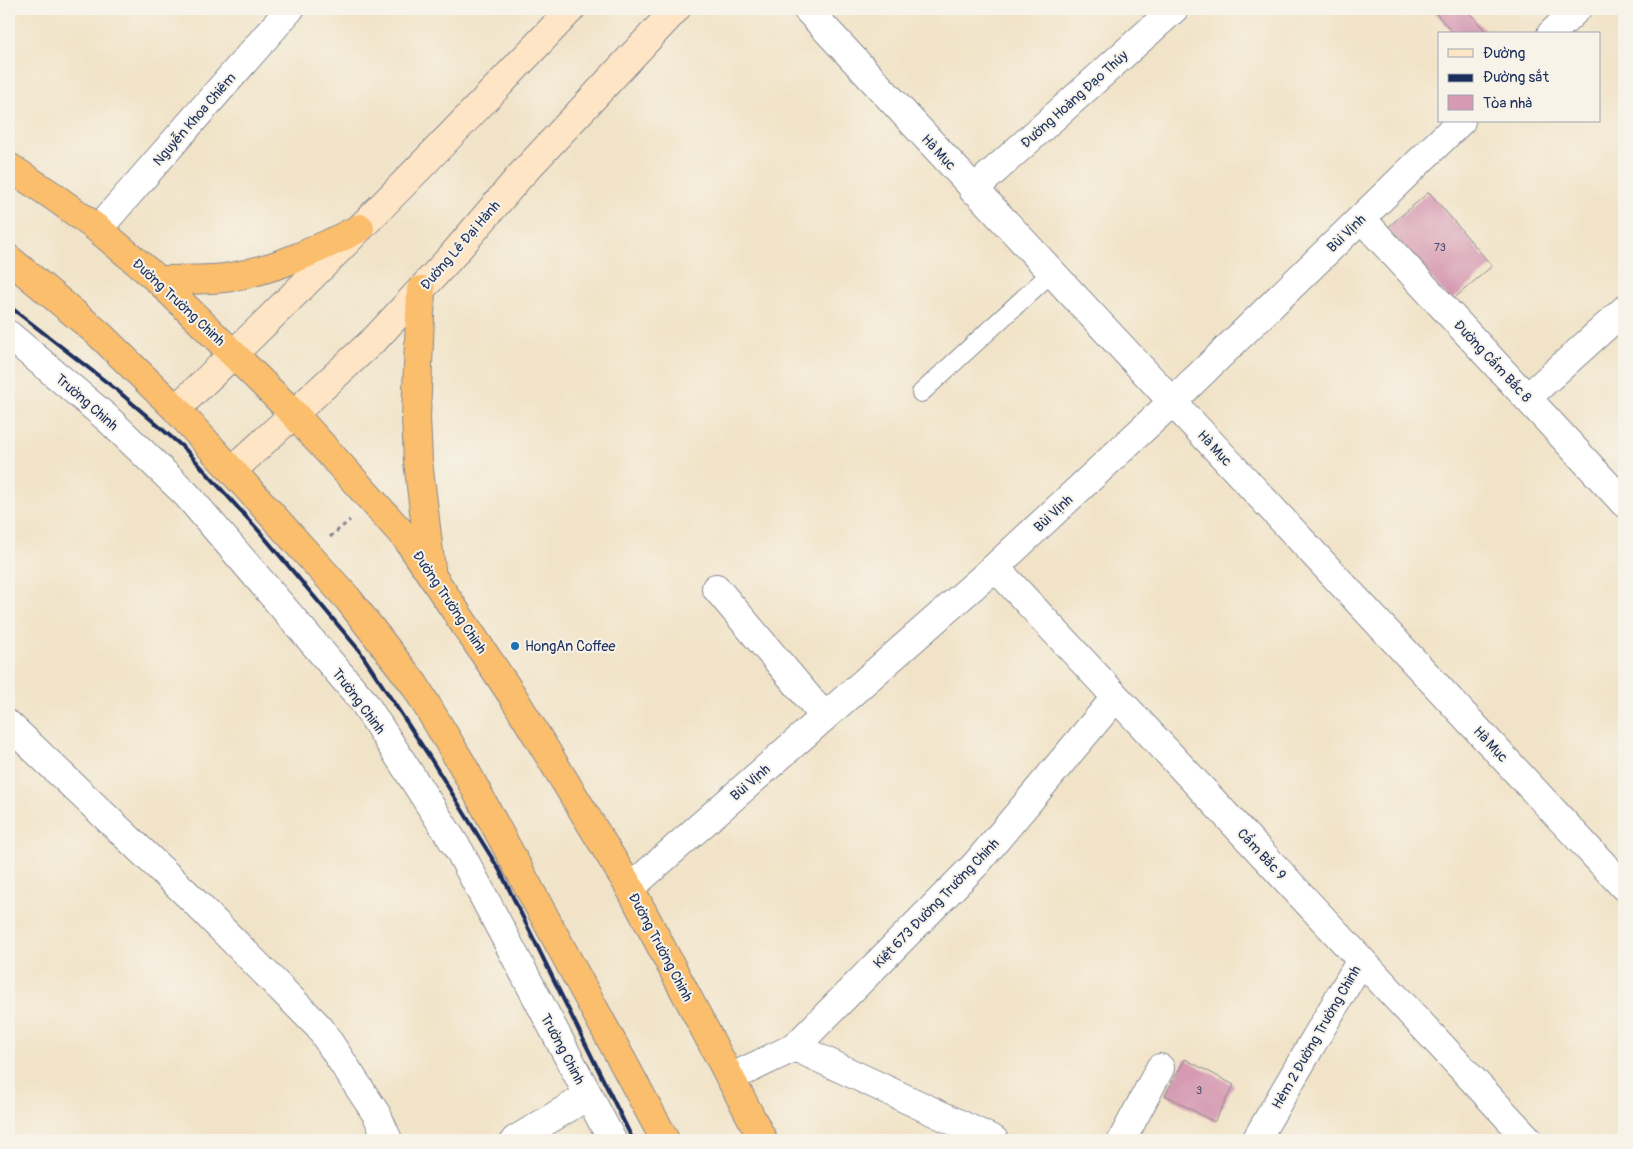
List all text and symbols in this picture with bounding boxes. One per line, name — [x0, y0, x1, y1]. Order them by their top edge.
legend — [1438, 32, 1600, 122]
text: Đường — [1483, 44, 1525, 63]
street label: Đường Hoàng Đạo Thúy — [1017, 47, 1131, 152]
text: Đường sắt — [1483, 68, 1550, 87]
street label: Nguyễn Khoa Chiêm — [149, 69, 239, 169]
text: Tòa nhà — [1483, 94, 1532, 113]
street label: Hà Mục — [918, 131, 959, 174]
street label: Đường Lê Đại Hành — [417, 197, 504, 293]
street label: Bùi Vịnh — [1324, 211, 1369, 256]
house number: 73 — [1434, 241, 1446, 254]
street label: Đường Trường Chinh — [129, 255, 228, 350]
street label: Đường Cẩm Bắc 8 — [1450, 316, 1536, 406]
street label: Trường Chinh — [52, 370, 122, 434]
street label: Hà Mục — [1194, 427, 1235, 470]
street label: Bùi Vịnh — [1030, 491, 1076, 536]
street label: Đường Trường Chinh — [409, 548, 490, 657]
place label: HongAn Coffee — [525, 638, 615, 655]
marker: HongAn Coffee — [509, 640, 521, 652]
street label: Trường Chinh — [328, 665, 389, 737]
street label: Hà Mục — [1470, 723, 1511, 766]
street label: Bùi Vịnh — [727, 761, 774, 804]
street label: Cẩm Bắc 9 — [1234, 825, 1290, 883]
street label: Kiệt 673 Đường Trường Chinh — [870, 835, 1003, 972]
street label: Đường Trường Chinh — [625, 890, 696, 1004]
street label: Hẻm 2 Đường Trường Chinh — [1268, 962, 1365, 1112]
street label: Trường Chinh — [537, 1011, 588, 1088]
house number: 3 — [1196, 1084, 1202, 1097]

